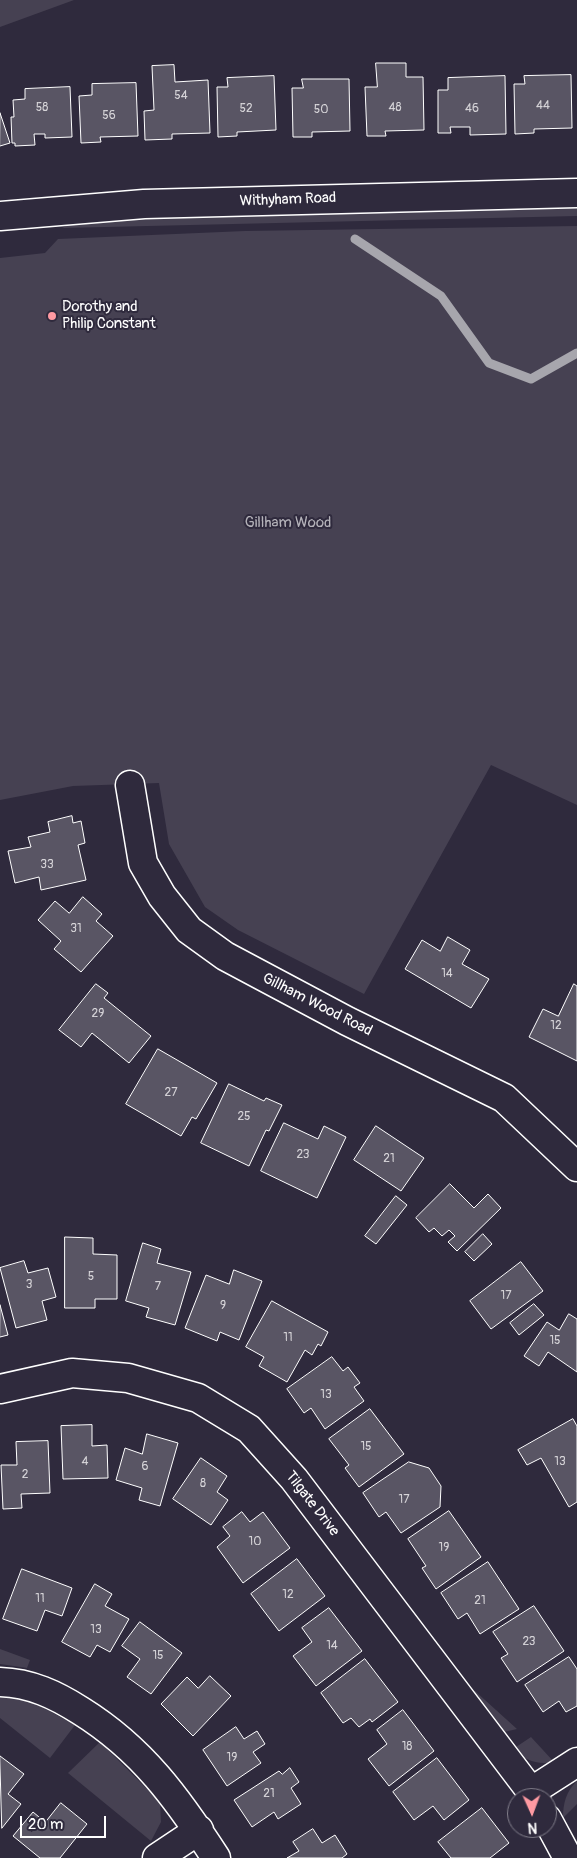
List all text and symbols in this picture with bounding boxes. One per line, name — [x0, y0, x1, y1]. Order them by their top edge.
house number: 54 — [174, 89, 188, 103]
house number: 44 — [536, 99, 550, 113]
house number: 58 — [36, 101, 48, 115]
house number: 48 — [388, 101, 402, 115]
house number: 52 — [239, 102, 253, 116]
house number: 46 — [465, 102, 479, 116]
house number: 50 — [314, 103, 328, 117]
house number: 56 — [102, 109, 116, 123]
street label: Withyham Road — [239, 189, 337, 211]
place label: Dorothy and Philip Constant — [62, 298, 156, 333]
marker: Dorothy and Philip Constant — [46, 310, 58, 322]
park label: Gillham Wood — [245, 514, 331, 532]
house number: 33 — [40, 858, 54, 872]
house number: 31 — [70, 922, 82, 936]
house number: 14 — [441, 967, 453, 981]
street label: Gillham Wood Road — [259, 970, 375, 1040]
house number: 29 — [92, 1007, 104, 1021]
house number: 12 — [550, 1019, 562, 1033]
house number: 27 — [164, 1086, 178, 1100]
house number: 25 — [237, 1110, 251, 1124]
house number: 23 — [296, 1148, 310, 1162]
house number: 21 — [383, 1152, 395, 1166]
house number: 5 — [88, 1270, 94, 1284]
house number: 3 — [26, 1278, 32, 1292]
house number: 7 — [155, 1280, 161, 1294]
house number: 17 — [500, 1289, 512, 1303]
house number: 9 — [220, 1299, 226, 1313]
house number: 11 — [283, 1331, 293, 1345]
house number: 15 — [549, 1334, 561, 1348]
house number: 13 — [320, 1388, 332, 1402]
house number: 15 — [360, 1440, 372, 1454]
house number: 4 — [82, 1455, 88, 1469]
house number: 13 — [554, 1455, 566, 1469]
house number: 6 — [142, 1460, 148, 1474]
house number: 2 — [22, 1468, 28, 1482]
street label: Tilgate Drive — [281, 1468, 343, 1540]
house number: 8 — [200, 1477, 206, 1491]
house number: 17 — [398, 1493, 410, 1507]
house number: 10 — [249, 1535, 261, 1549]
house number: 19 — [439, 1541, 449, 1555]
house number: 12 — [282, 1588, 294, 1602]
house number: 11 — [35, 1592, 45, 1606]
house number: 21 — [474, 1594, 486, 1608]
house number: 13 — [90, 1623, 102, 1637]
house number: 23 — [522, 1635, 536, 1649]
house number: 14 — [326, 1639, 338, 1653]
house number: 15 — [152, 1649, 164, 1663]
house number: 18 — [402, 1740, 412, 1754]
house number: 19 — [227, 1751, 237, 1765]
house number: 21 — [263, 1787, 275, 1801]
north arrow — [507, 1788, 557, 1838]
scale bar — [22, 1806, 109, 1838]
text: 20 m — [28, 1815, 63, 1834]
text: N — [527, 1819, 538, 1836]

